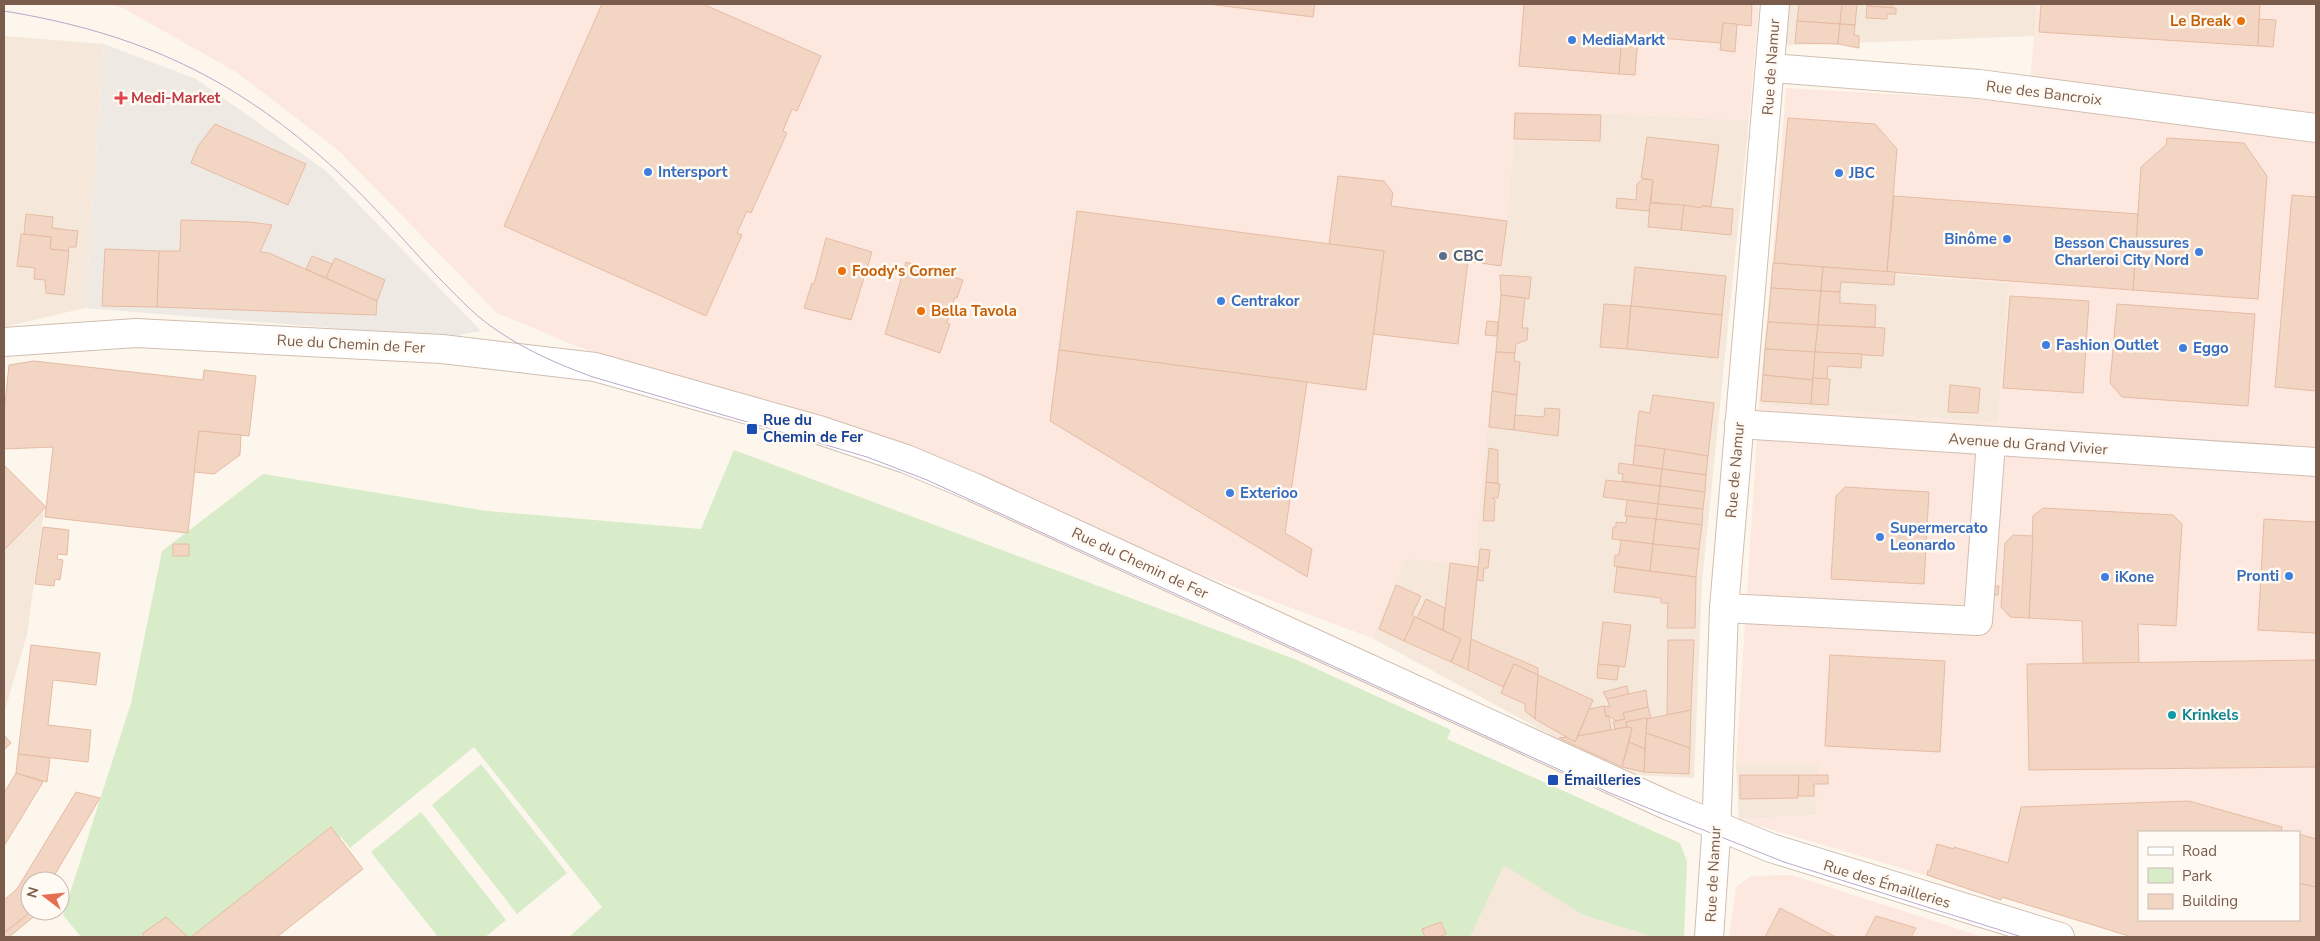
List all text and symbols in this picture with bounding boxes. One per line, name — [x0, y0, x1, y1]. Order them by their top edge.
place label: Le Break — [2170, 11, 2232, 31]
marker: Le Break — [2235, 15, 2247, 27]
street label: Rue de Namur — [1758, 18, 1784, 116]
place label: MediaMarkt — [1582, 30, 1665, 50]
marker: MediaMarkt — [1566, 34, 1578, 46]
street label: Rue des Bancroix — [1985, 76, 2103, 110]
place label: Medi-Market — [131, 88, 221, 108]
marker: Medi-Market — [115, 92, 127, 104]
place label: Intersport — [658, 162, 728, 182]
place label: JBC — [1848, 163, 1875, 183]
marker: Intersport — [642, 166, 654, 178]
marker: JBC — [1833, 167, 1845, 179]
place label: Binôme — [1944, 229, 1997, 249]
marker: Binôme — [2001, 233, 2013, 245]
place label: Besson Chaussures Charleroi City Nord — [2054, 233, 2189, 270]
place label: CBC — [1453, 246, 1484, 266]
marker: Besson Chaussures Charleroi City Nord — [2193, 246, 2205, 258]
marker: CBC — [1437, 250, 1449, 262]
place label: Foody's Corner — [852, 261, 956, 281]
marker: Foody's Corner — [836, 265, 848, 277]
place label: Centrakor — [1231, 291, 1300, 311]
marker: Centrakor — [1215, 295, 1227, 307]
place label: Bella Tavola — [931, 301, 1017, 321]
marker: Bella Tavola — [915, 305, 927, 317]
street label: Rue du Chemin de Fer — [276, 330, 426, 358]
place label: Fashion Outlet — [2056, 335, 2159, 355]
place label: Eggo — [2193, 338, 2229, 358]
marker: Fashion Outlet — [2040, 339, 2052, 351]
marker: Eggo — [2177, 342, 2189, 354]
place label: Rue du Chemin de Fer — [763, 410, 863, 447]
street label: Rue de Namur — [1721, 420, 1749, 519]
marker: Rue du Chemin de Fer — [745, 422, 759, 436]
street label: Avenue du Grand Vivier — [1948, 428, 2109, 460]
place label: Exterioo — [1240, 483, 1298, 503]
marker: Exterioo — [1224, 487, 1236, 499]
place label: Supermercato Leonardo — [1890, 518, 1988, 555]
street label: Rue du Chemin de Fer — [1068, 523, 1212, 604]
marker: Supermercato Leonardo — [1874, 531, 1886, 543]
place label: Pronti — [2237, 566, 2279, 586]
place label: iKone — [2115, 567, 2154, 587]
marker: Pronti — [2283, 570, 2295, 582]
marker: iKone — [2099, 571, 2111, 583]
place label: Krinkels — [2182, 705, 2239, 725]
marker: Krinkels — [2166, 709, 2178, 721]
place label: Émailleries — [1564, 770, 1641, 790]
marker: Émailleries — [1546, 773, 1560, 787]
street label: Rue de Namur — [1700, 825, 1726, 923]
legend — [2138, 831, 2300, 921]
text: Road — [2182, 841, 2217, 861]
street label: Rue des Émailleries — [1821, 855, 1953, 913]
text: Park — [2182, 866, 2212, 886]
north arrow — [20, 871, 70, 921]
text: N — [22, 885, 44, 900]
text: Building — [2182, 891, 2238, 911]

